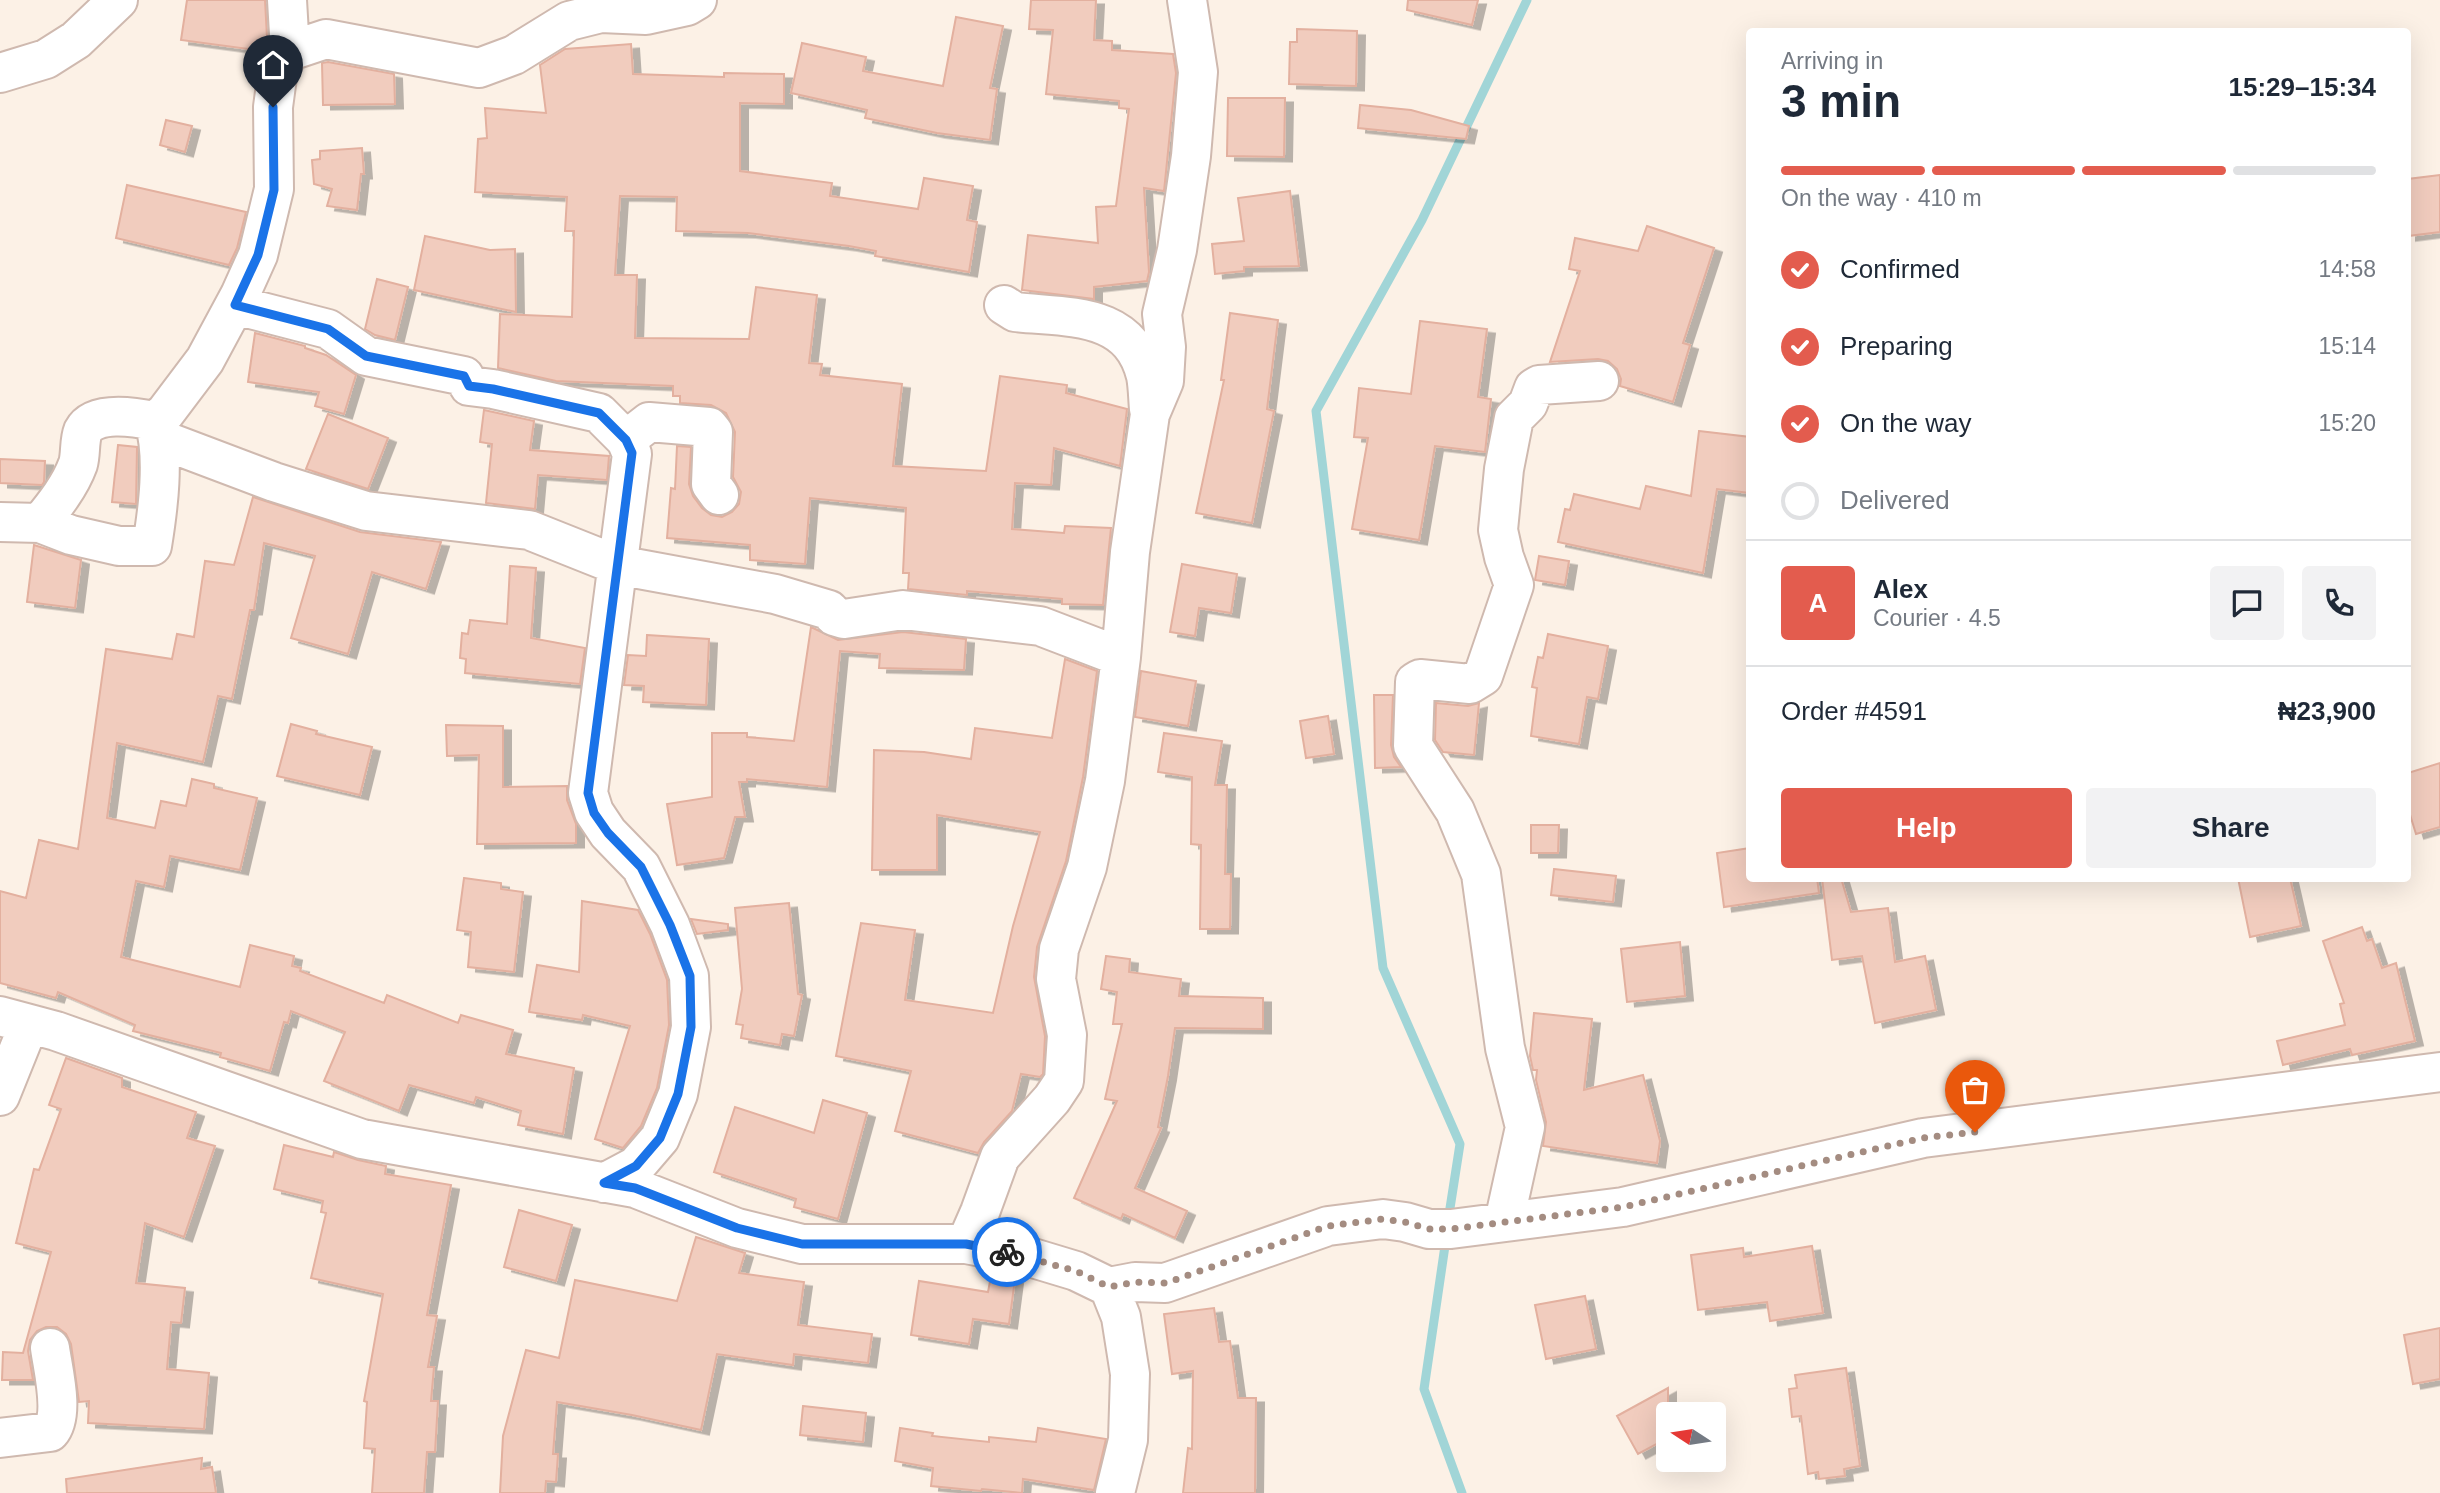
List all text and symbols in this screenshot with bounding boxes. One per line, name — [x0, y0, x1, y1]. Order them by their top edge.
pin — [243, 35, 303, 107]
icon: home — [254, 46, 292, 84]
text: Arriving in — [1781, 48, 1883, 74]
text: 15:29–15:34 — [2229, 72, 2376, 102]
text: 3 min — [1781, 75, 1901, 127]
text: On the way · 410 m — [1781, 185, 1982, 211]
icon: check — [1781, 251, 1819, 289]
text: Confirmed — [1840, 254, 1960, 284]
text: 14:58 — [2318, 256, 2376, 282]
icon: check — [1781, 328, 1819, 366]
text: Preparing — [1840, 331, 1953, 361]
text: 15:14 — [2318, 333, 2376, 359]
icon: check — [1781, 405, 1819, 443]
text: On the way — [1840, 408, 1972, 438]
text: 15:20 — [2318, 410, 2376, 436]
text: Delivered — [1840, 485, 1950, 515]
button: chat — [2210, 566, 2284, 640]
button: phone — [2302, 566, 2376, 640]
text: Alex — [1873, 574, 1928, 604]
text: A — [1809, 588, 1827, 618]
text: Courier · 4.5 — [1873, 605, 2001, 631]
text: Order #4591 — [1781, 696, 1927, 726]
text: ₦23,900 — [2278, 696, 2376, 726]
button: Help — [1781, 788, 2072, 868]
button: Share — [2086, 788, 2376, 868]
pin — [1945, 1060, 2005, 1132]
icon: bag — [1956, 1071, 1994, 1109]
courier — [972, 1217, 1042, 1287]
icon: bike — [988, 1233, 1026, 1271]
north arrow — [1656, 1402, 1726, 1472]
map controls — [1656, 1402, 1726, 1472]

